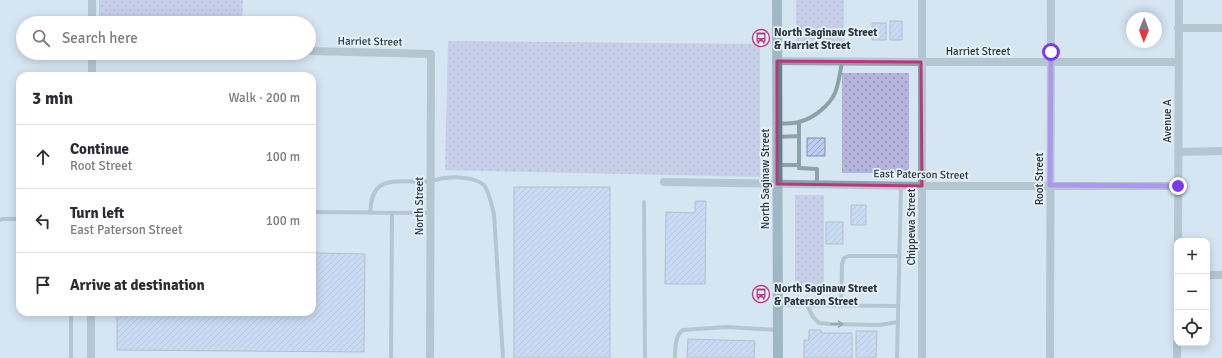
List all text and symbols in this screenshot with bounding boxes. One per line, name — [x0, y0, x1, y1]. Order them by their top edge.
north arrow — [1126, 12, 1162, 48]
search box — [16, 16, 316, 60]
place label: North Saginaw Street & Harriet Street — [774, 26, 877, 52]
icon: search — [30, 27, 52, 49]
bus stop icon: North Saginaw Street & Harriet Street — [751, 28, 771, 48]
text: Search here — [62, 29, 138, 47]
street label: Harriet Street — [338, 34, 403, 49]
route start — [1042, 43, 1060, 61]
street label: Harriet Street — [946, 45, 1010, 58]
text: 3 min — [32, 88, 73, 109]
text: Walk · 200 m — [229, 90, 300, 106]
street label: Avenue A — [1161, 99, 1174, 143]
street label: North Saginaw Street — [759, 129, 772, 229]
text: Continue — [70, 140, 129, 158]
icon: ahead — [32, 146, 54, 168]
text: 100 m — [266, 149, 300, 165]
street label: Root Street — [1033, 152, 1046, 205]
text: Root Street — [70, 158, 132, 174]
street label: East Paterson Street — [873, 167, 969, 182]
street label: North Street — [413, 177, 426, 235]
route end — [1169, 177, 1187, 195]
street label: Chippewa Street — [905, 188, 918, 266]
text: Turn left — [70, 204, 124, 222]
icon: left — [32, 210, 54, 232]
text: 100 m — [266, 213, 300, 229]
text: East Paterson Street — [70, 222, 183, 238]
map controls — [1174, 238, 1210, 346]
button: + — [1174, 238, 1210, 274]
icon: arrive — [32, 274, 54, 296]
button: − — [1174, 274, 1210, 310]
text: Arrive at destination — [70, 276, 205, 294]
place label: North Saginaw Street & Paterson Street — [774, 282, 877, 308]
bus stop icon: North Saginaw Street & Paterson Street — [751, 284, 771, 304]
button: locate — [1174, 310, 1210, 346]
one-way arrow — [830, 320, 843, 328]

